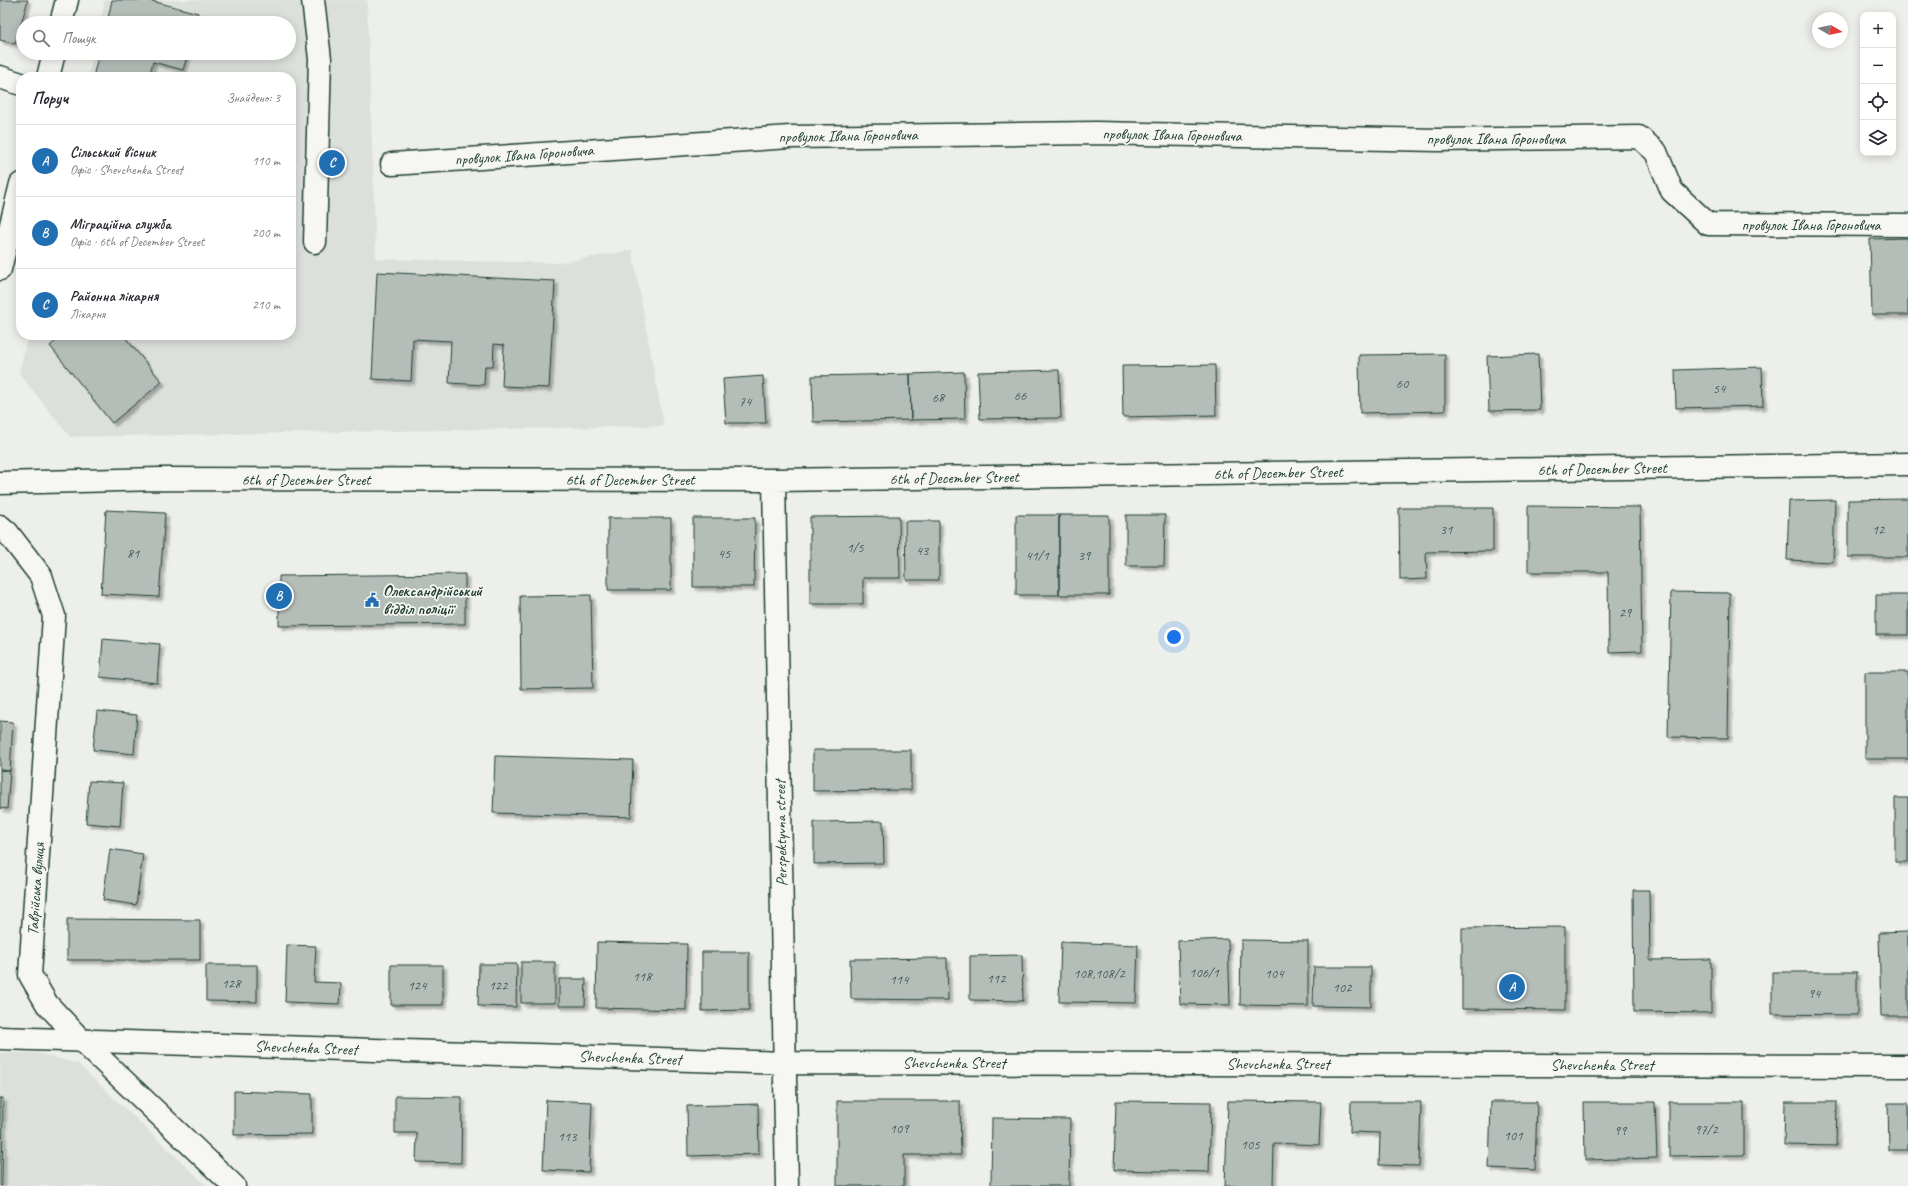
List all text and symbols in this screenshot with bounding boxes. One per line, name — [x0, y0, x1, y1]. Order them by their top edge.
north arrow — [1812, 12, 1848, 48]
map controls — [1860, 12, 1896, 156]
button: + — [1860, 12, 1896, 48]
search box — [16, 16, 296, 60]
icon: search — [30, 27, 52, 49]
text: Пошук — [62, 29, 95, 48]
button: − — [1860, 48, 1896, 84]
button: locate — [1860, 84, 1896, 120]
text: Поруч — [32, 88, 68, 109]
text: Знайдено: 3 — [226, 90, 280, 106]
button: layers — [1860, 120, 1896, 156]
street label: провулок Івана Гороновича — [1102, 124, 1243, 146]
street label: провулок Івана Гороновича — [778, 125, 919, 147]
street label: провулок Івана Гороновича — [1426, 129, 1567, 149]
street label: провулок Івана Гороновича — [454, 140, 595, 170]
text: Сільський вісник — [70, 143, 156, 162]
pin: C — [319, 148, 345, 178]
text: A — [42, 153, 48, 169]
text: 110 m — [252, 153, 280, 169]
text: Офіс · Shevchenka Street — [70, 162, 183, 178]
text: Міграційна служба — [70, 215, 171, 234]
street label: провулок Івана Гороновича — [1741, 215, 1882, 235]
text: B — [42, 225, 48, 241]
text: 200 m — [252, 225, 280, 241]
text: Офіс · 6th of December Street — [70, 234, 204, 250]
text: Районна лікарня — [70, 287, 158, 306]
text: C — [42, 297, 48, 313]
text: 210 m — [252, 297, 280, 313]
text: Лікарня — [70, 306, 105, 322]
house number: 60 — [1396, 375, 1410, 392]
house number: 54 — [1713, 380, 1727, 397]
house number: 66 — [1014, 387, 1027, 404]
house number: 68 — [932, 389, 946, 406]
house number: 74 — [739, 393, 753, 410]
street label: 6th of December Street — [1537, 458, 1668, 480]
street label: 6th of December Street — [1213, 462, 1344, 484]
street label: 6th of December Street — [889, 467, 1020, 489]
street label: 6th of December Street — [241, 470, 372, 490]
street label: 6th of December Street — [565, 470, 696, 490]
house number: 31 — [1440, 521, 1453, 538]
house number: 12 — [1872, 521, 1886, 538]
house number: 1/5 — [846, 539, 864, 556]
house number: 43 — [916, 542, 930, 559]
house number: 81 — [127, 545, 140, 562]
house number: 45 — [718, 545, 731, 562]
house number: 41/1 — [1025, 547, 1049, 564]
house number: 39 — [1078, 547, 1092, 564]
pin: B — [266, 581, 292, 611]
place label: Олександрійський відділ поліції — [383, 581, 483, 619]
public building icon: Олександрійський відділ поліції — [364, 592, 380, 608]
house number: 29 — [1619, 604, 1633, 621]
your location — [1164, 627, 1184, 647]
street label: Perspektyvna street — [770, 777, 792, 886]
street label: Таврійська вулиця — [23, 841, 49, 936]
house number: 106/1 — [1189, 964, 1220, 981]
house number: 108,108/2 — [1073, 965, 1126, 982]
house number: 104 — [1265, 965, 1285, 982]
house number: 118 — [633, 968, 653, 985]
house number: 112 — [987, 970, 1007, 987]
house number: 114 — [890, 971, 910, 988]
pin: A — [1499, 972, 1525, 1002]
house number: 128 — [222, 975, 242, 992]
house number: 124 — [408, 977, 428, 994]
house number: 122 — [489, 977, 509, 994]
house number: 102 — [1333, 979, 1353, 996]
house number: 94 — [1808, 985, 1822, 1002]
street label: Shevchenka Street — [254, 1036, 360, 1060]
street label: Shevchenka Street — [578, 1046, 684, 1070]
street label: Shevchenka Street — [903, 1053, 1008, 1073]
street label: Shevchenka Street — [1227, 1054, 1332, 1074]
street label: Shevchenka Street — [1551, 1055, 1656, 1075]
house number: 109 — [890, 1120, 910, 1137]
house number: 97/2 — [1694, 1121, 1719, 1138]
house number: 99 — [1614, 1122, 1628, 1139]
house number: 101 — [1504, 1127, 1523, 1144]
house number: 113 — [558, 1128, 578, 1145]
house number: 105 — [1241, 1136, 1260, 1153]

